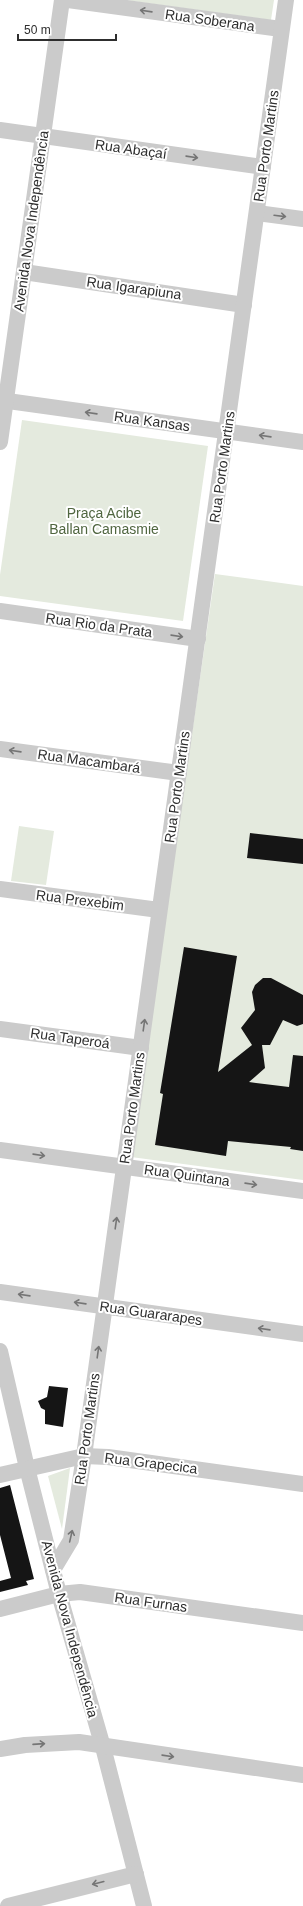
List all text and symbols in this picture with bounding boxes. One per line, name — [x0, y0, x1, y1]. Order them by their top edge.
street label: Rua Soberana — [164, 6, 256, 34]
one-way arrow — [140, 7, 153, 15]
scale bar — [18, 16, 116, 42]
text: 50 m — [24, 23, 51, 37]
street label: Rua Porto Martins — [250, 89, 282, 203]
street label: Avenida Nova Independência — [10, 129, 52, 313]
street label: Rua Abaçaí — [94, 136, 168, 162]
one-way arrow — [185, 153, 198, 161]
one-way arrow — [273, 212, 286, 220]
street label: Rua Igarapiuna — [85, 273, 183, 303]
street label: Rua Kansas — [113, 408, 191, 434]
one-way arrow — [85, 409, 98, 417]
street label: Rua Porto Martins — [206, 410, 238, 524]
one-way arrow — [259, 432, 272, 440]
park label: Praça Acibe Ballan Camasmie — [49, 505, 159, 537]
street label: Rua Rio da Prata — [45, 610, 153, 640]
one-way arrow — [170, 632, 183, 640]
street label: Rua Porto Martins — [161, 730, 193, 844]
street label: Rua Macambará — [37, 746, 142, 776]
one-way arrow — [9, 747, 22, 755]
street label: Rua Prexebim — [35, 887, 125, 913]
one-way arrow — [140, 1019, 148, 1032]
street label: Rua Taperoá — [29, 1025, 111, 1052]
street label: Rua Porto Martins — [116, 1051, 148, 1165]
one-way arrow — [32, 1151, 45, 1159]
street label: Rua Quintana — [143, 1161, 231, 1189]
one-way arrow — [244, 1180, 257, 1188]
one-way arrow — [112, 1217, 120, 1230]
one-way arrow — [18, 1291, 31, 1299]
street label: Rua Guararapes — [99, 1298, 203, 1328]
one-way arrow — [74, 1299, 87, 1307]
one-way arrow — [258, 1325, 271, 1333]
one-way arrow — [94, 1346, 102, 1359]
street label: Rua Porto Martins — [71, 1372, 103, 1486]
street label: Rua Grapecica — [104, 1449, 199, 1477]
one-way arrow — [67, 1530, 75, 1543]
street label: Avenida Nova Independência — [39, 1539, 101, 1719]
street label: Rua Furnas — [114, 1589, 188, 1615]
one-way arrow — [32, 1741, 45, 1748]
one-way arrow — [161, 1752, 174, 1760]
one-way arrow — [92, 1880, 105, 1888]

